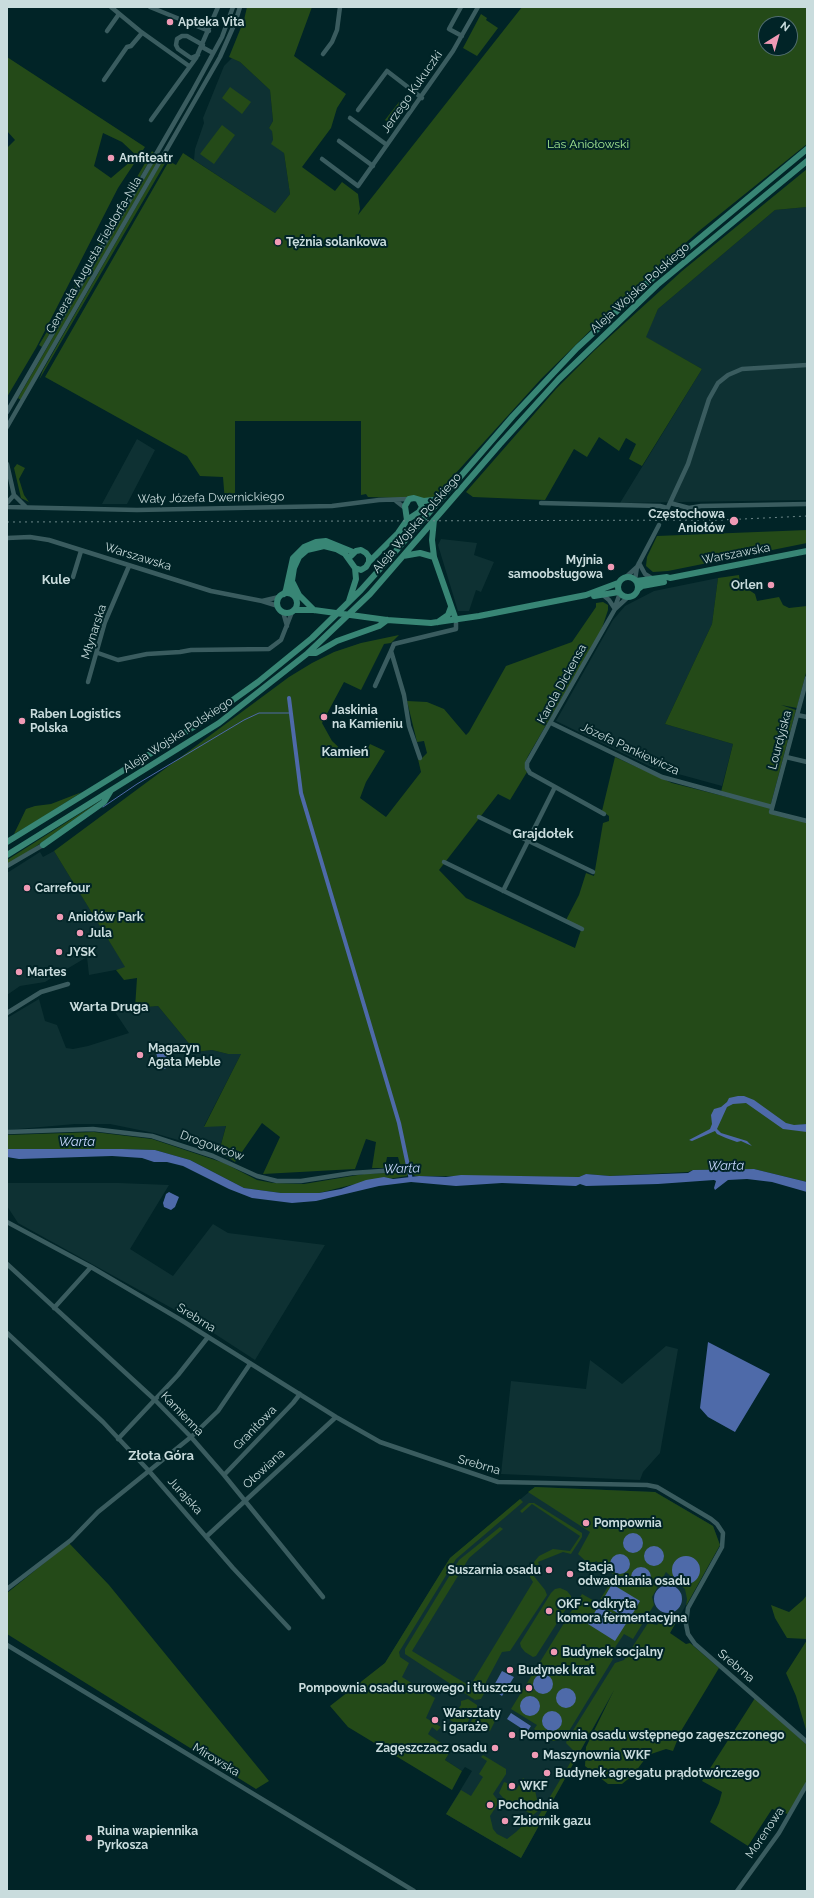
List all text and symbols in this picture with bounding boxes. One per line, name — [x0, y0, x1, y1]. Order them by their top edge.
place label: Apteka Vita — [178, 15, 244, 29]
north arrow — [758, 16, 798, 56]
marker: Apteka Vita — [165, 17, 175, 27]
text: N — [778, 19, 792, 35]
street label: Jerzego Kukuczki — [378, 48, 446, 136]
park label: Las Aniołowski — [547, 137, 629, 151]
place label: Amfiteatr — [119, 151, 173, 165]
marker: Amfiteatr — [106, 153, 116, 163]
street label: Generała Augusta Fieldorfa-Nila — [43, 174, 145, 336]
place label: Tężnia solankowa — [286, 235, 387, 249]
marker: Tężnia solankowa — [273, 237, 283, 247]
street label: Aleja Wojska Polskiego — [588, 240, 692, 336]
street label: Aleja Wojska Polskiego — [370, 470, 464, 576]
street label: Wały Józefa Dwernickiego — [138, 490, 284, 506]
place label: Częstochowa Aniołów — [648, 507, 725, 535]
marker: Częstochowa Aniołów — [728, 515, 740, 527]
street label: Warszawska — [103, 540, 173, 574]
street label: Warszawska — [701, 540, 771, 568]
place label: Myjnia samoobsługowa — [508, 553, 603, 581]
marker: Myjnia samoobsługowa — [606, 562, 616, 572]
district label: Kule — [42, 572, 70, 588]
place label: Orlen — [731, 578, 763, 592]
marker: Orlen — [766, 580, 776, 590]
street label: Młynarska — [78, 603, 110, 661]
street label: Karola Dickensa — [534, 642, 590, 726]
street label: Aleja Wojska Polskiego — [120, 694, 236, 776]
place label: Jaskinia na Kamieniu — [332, 703, 403, 731]
place label: Raben Logistics Polska — [30, 707, 121, 735]
street label: Lourdyjska — [765, 709, 795, 771]
marker: Jaskinia na Kamieniu — [319, 712, 329, 722]
marker: Raben Logistics Polska — [17, 716, 27, 726]
street label: Józefa Pankiewicza — [578, 720, 682, 778]
district label: Kamień — [321, 744, 369, 760]
district label: Grajdołek — [512, 826, 574, 842]
place label: Carrefour — [35, 881, 90, 895]
marker: Carrefour — [22, 883, 32, 893]
place label: Aniołów Park — [68, 910, 143, 924]
marker: Aniołów Park — [55, 912, 65, 922]
place label: Jula — [88, 926, 112, 940]
marker: Jula — [75, 928, 85, 938]
place label: JYSK — [67, 945, 96, 959]
marker: JYSK — [54, 947, 64, 957]
place label: Martes — [27, 965, 66, 979]
marker: Martes — [14, 967, 24, 977]
district label: Warta Druga — [69, 999, 149, 1015]
place label: Magazyn Agata Meble — [148, 1041, 221, 1069]
marker: Magazyn Agata Meble — [135, 1050, 145, 1060]
street label: Drogowców — [178, 1128, 246, 1164]
water label: Warta — [59, 1134, 95, 1150]
water label: Warta — [708, 1158, 744, 1174]
water label: Warta — [384, 1161, 420, 1177]
street label: Srebrna — [174, 1300, 218, 1336]
street label: Kamienna — [158, 1389, 206, 1439]
street label: Granitowa — [230, 1403, 280, 1453]
street label: Ołowiana — [240, 1446, 288, 1492]
district label: Złota Góra — [128, 1448, 194, 1464]
street label: Srebrna — [456, 1452, 502, 1478]
street label: Jurajska — [165, 1474, 205, 1518]
place label: Pompownia — [594, 1516, 662, 1530]
marker: Pompownia — [581, 1518, 591, 1528]
place label: Stacja odwadniania osadu — [578, 1560, 690, 1588]
place label: Suszarnia osadu — [448, 1563, 541, 1577]
marker: Suszarnia osadu — [544, 1565, 554, 1575]
marker: Stacja odwadniania osadu — [565, 1569, 575, 1579]
place label: OKF - odkryta komora fermentacyjna — [557, 1597, 687, 1625]
marker: OKF - odkryta komora fermentacyjna — [544, 1606, 554, 1616]
place label: Budynek socjalny — [562, 1645, 663, 1659]
marker: Budynek socjalny — [549, 1647, 559, 1657]
street label: Srebrna — [715, 1647, 757, 1685]
place label: Budynek krat — [518, 1663, 595, 1677]
marker: Budynek krat — [505, 1665, 515, 1675]
place label: Pompownia osadu surowego i tłuszczu — [299, 1681, 521, 1695]
marker: Pompownia osadu surowego i tłuszczu — [524, 1683, 534, 1693]
place label: Warsztaty i garaże — [443, 1706, 501, 1734]
marker: Warsztaty i garaże — [430, 1715, 440, 1725]
place label: Pompownia osadu wstępnego zagęszczonego — [520, 1728, 785, 1742]
marker: Pompownia osadu wstępnego zagęszczonego — [507, 1730, 517, 1740]
street label: Mirowska — [190, 1740, 242, 1780]
place label: Zagęszczacz osadu — [376, 1741, 487, 1755]
marker: Zagęszczacz osadu — [490, 1743, 500, 1753]
place label: Maszynownia WKF — [543, 1748, 651, 1762]
marker: Maszynownia WKF — [530, 1750, 540, 1760]
place label: Budynek agregatu prądotwórczego — [555, 1766, 759, 1780]
marker: Budynek agregatu prądotwórczego — [542, 1768, 552, 1778]
place label: WKF — [520, 1779, 548, 1793]
marker: WKF — [507, 1781, 517, 1791]
place label: Pochodnia — [498, 1798, 559, 1812]
marker: Pochodnia — [485, 1800, 495, 1810]
street label: Morenowa — [743, 1805, 787, 1861]
place label: Zbiornik gazu — [513, 1814, 591, 1828]
marker: Zbiornik gazu — [500, 1816, 510, 1826]
place label: Ruina wapiennika Pyrkosza — [97, 1824, 198, 1852]
marker: Ruina wapiennika Pyrkosza — [84, 1833, 94, 1843]

